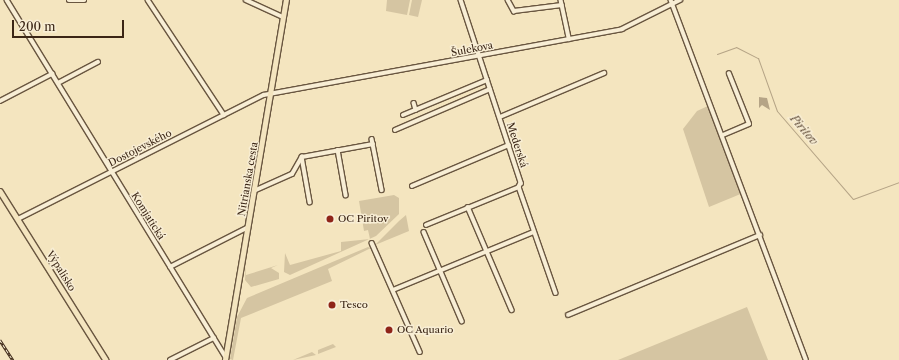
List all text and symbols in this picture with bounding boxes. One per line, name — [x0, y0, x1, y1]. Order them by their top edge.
scale bar — [14, 12, 126, 38]
text: 200 m — [19, 19, 56, 34]
street label: Šulekova — [450, 39, 494, 59]
water label: Piritov — [787, 112, 821, 148]
street label: Mederská — [504, 121, 530, 169]
street label: Dostojevského — [106, 127, 174, 169]
street label: Nitrianska cesta — [236, 141, 260, 217]
street label: Komjatická — [129, 190, 167, 242]
place label: OC Piritov — [338, 213, 388, 225]
marker: OC Piritov — [325, 214, 335, 224]
street label: Výpalisko — [44, 248, 78, 294]
place label: Tesco — [340, 299, 368, 311]
marker: Tesco — [327, 300, 337, 310]
place label: OC Aquario — [397, 324, 454, 336]
marker: OC Aquario — [384, 325, 394, 335]

